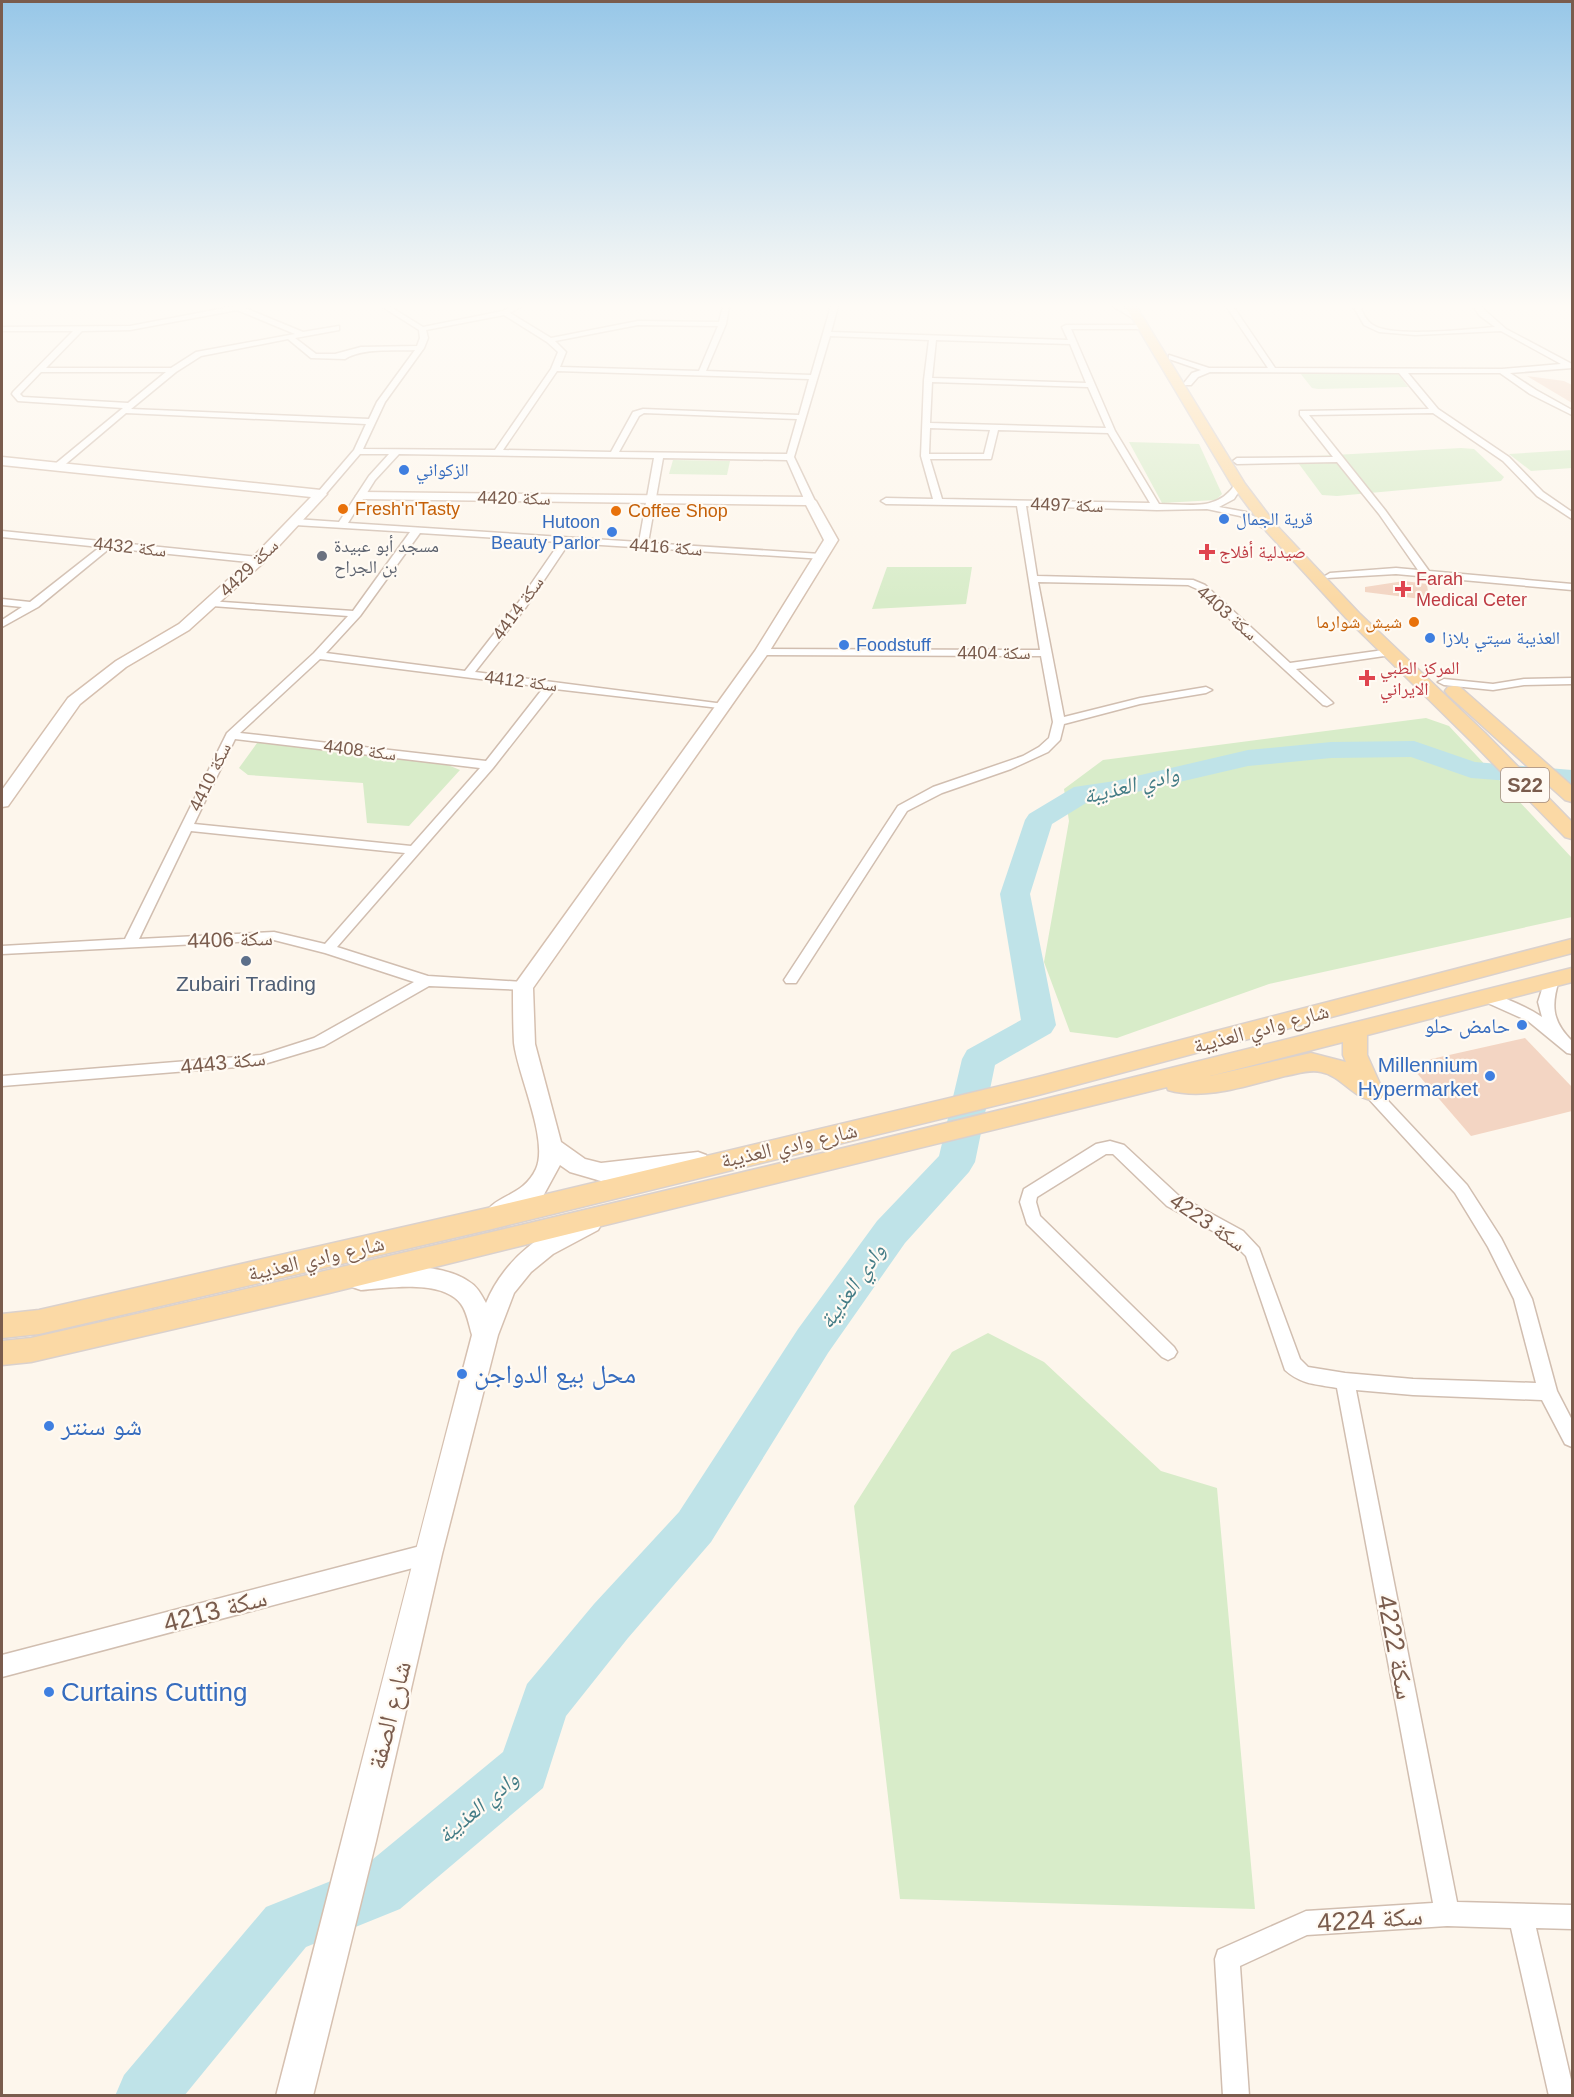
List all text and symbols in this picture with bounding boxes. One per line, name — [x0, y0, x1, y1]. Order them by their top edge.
place label: الزكواني — [416, 460, 469, 485]
marker: الزكواني — [397, 463, 411, 477]
street label: سكة 4420 — [477, 487, 551, 509]
street label: سكة 4497 — [1030, 494, 1104, 516]
place label: Fresh'n'Tasty — [355, 499, 460, 519]
place label: Coffee Shop — [628, 501, 728, 521]
marker: Fresh'n'Tasty — [336, 502, 350, 516]
marker: Coffee Shop — [609, 504, 623, 518]
place label: قرية الجمال — [1236, 509, 1313, 530]
place label: Hutoon Beauty Parlor — [491, 512, 600, 553]
marker: قرية الجمال — [1217, 512, 1231, 526]
marker: Hutoon Beauty Parlor — [605, 525, 619, 539]
street label: سكة 4432 — [93, 533, 167, 561]
street label: سكة 4416 — [629, 534, 703, 560]
street label: سكة 4429 — [216, 535, 282, 601]
place label: مسجد أبو عبيدة بن الجراح — [334, 535, 439, 579]
place label: صيدلية أفلاج — [1219, 541, 1306, 564]
marker: صيدلية أفلاج — [1200, 545, 1214, 559]
marker: مسجد أبو عبيدة بن الجراح — [315, 549, 329, 563]
place label: Farah Medical Ceter — [1416, 569, 1527, 610]
street label: سكة 4414 — [488, 572, 548, 644]
marker: Farah Medical Ceter — [1394, 580, 1412, 598]
street label: سكة 4403 — [1193, 581, 1261, 645]
place label: شيش شوارما — [1316, 612, 1402, 633]
marker: شيش شوارما — [1407, 615, 1421, 629]
place label: العذيبة سيتي بلازا — [1442, 628, 1560, 653]
marker: العذيبة سيتي بلازا — [1423, 631, 1437, 645]
place label: Foodstuff — [856, 635, 932, 655]
marker: Foodstuff — [837, 638, 851, 652]
street label: سكة 4404 — [957, 643, 1031, 663]
place label: المركز الطبي الايراني — [1380, 658, 1460, 704]
street label: سكة 4412 — [483, 667, 559, 695]
marker: المركز الطبي الايراني — [1358, 669, 1376, 687]
street label: سكة 4408 — [322, 736, 398, 764]
street label: سكة 4410 — [185, 740, 235, 814]
water label: وادي العذيبة — [1081, 761, 1183, 813]
road number: S22 — [1501, 768, 1549, 802]
street label: سكة 4406 — [187, 926, 273, 952]
marker: Zubairi Trading — [239, 954, 253, 968]
place label: Zubairi Trading — [176, 972, 316, 995]
street label: شارع وادي العذيبة — [1191, 999, 1332, 1062]
place label: حامض حلو — [1425, 1014, 1510, 1039]
marker: حامض حلو — [1515, 1018, 1529, 1032]
street label: سكة 4443 — [179, 1046, 267, 1078]
place label: Millennium Hypermarket — [1358, 1053, 1478, 1100]
marker: Millennium Hypermarket — [1483, 1069, 1497, 1083]
street label: شارع وادي العذيبة — [719, 1118, 861, 1177]
street label: سكة 4223 — [1166, 1189, 1250, 1255]
street label: شارع وادي العذيبة — [246, 1231, 388, 1290]
water label: وادي العذيبة — [814, 1239, 894, 1336]
place label: محل بيع الدواجن — [474, 1359, 636, 1391]
marker: محل بيع الدواجن — [455, 1367, 469, 1381]
place label: شو سنتر — [60, 1411, 142, 1441]
marker: شو سنتر — [42, 1419, 56, 1433]
street label: سكة 4213 — [160, 1582, 270, 1638]
street label: سكة 4222 — [1371, 1592, 1421, 1702]
street label: شارع الصفة — [361, 1658, 418, 1772]
place label: Curtains Cutting — [61, 1677, 247, 1707]
marker: Curtains Cutting — [42, 1685, 56, 1699]
water label: وادي العذيبة — [433, 1766, 526, 1851]
street label: سكة 4224 — [1316, 1900, 1424, 1938]

